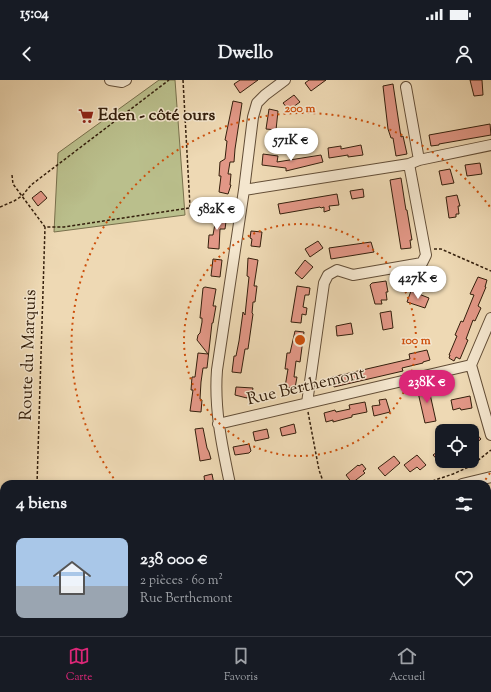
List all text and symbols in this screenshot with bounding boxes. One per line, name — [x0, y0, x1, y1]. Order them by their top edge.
text: 15:04 — [20, 4, 49, 25]
text: Dwello — [218, 41, 273, 67]
icon: back — [16, 43, 38, 65]
icon: person — [453, 43, 475, 65]
text: 200 m — [285, 100, 315, 118]
place label: Eden - côté ours — [98, 104, 215, 128]
supermarket icon: Eden - côté ours — [77, 107, 95, 125]
pin: 571K € — [258, 128, 324, 162]
text: 571K € — [273, 132, 309, 150]
pin: 582K € — [184, 197, 250, 231]
text: 582K € — [198, 201, 236, 219]
pin: 427K € — [385, 266, 451, 300]
text: 427K € — [398, 270, 438, 288]
street label: Route du Marquis — [15, 289, 43, 421]
text: 100 m — [400, 332, 431, 350]
centre of rings — [293, 333, 307, 347]
street label: Rue Berthemont — [245, 362, 368, 412]
pin: 238K € — [394, 370, 460, 404]
text: 238K € — [408, 374, 446, 392]
map controls — [435, 424, 479, 468]
button: locate — [435, 424, 479, 468]
text: 4 biens — [16, 492, 67, 516]
icon: filters — [453, 493, 475, 515]
text: 238 000 € — [140, 548, 208, 572]
icon: home — [48, 554, 96, 602]
icon: heart — [453, 567, 475, 589]
text: 2 pièces · 60 m² — [140, 572, 223, 590]
text: Rue Berthemont — [140, 590, 232, 608]
tab: Carte — [66, 645, 92, 685]
tab: Favoris — [224, 645, 258, 685]
tab: Accueil — [389, 645, 425, 685]

